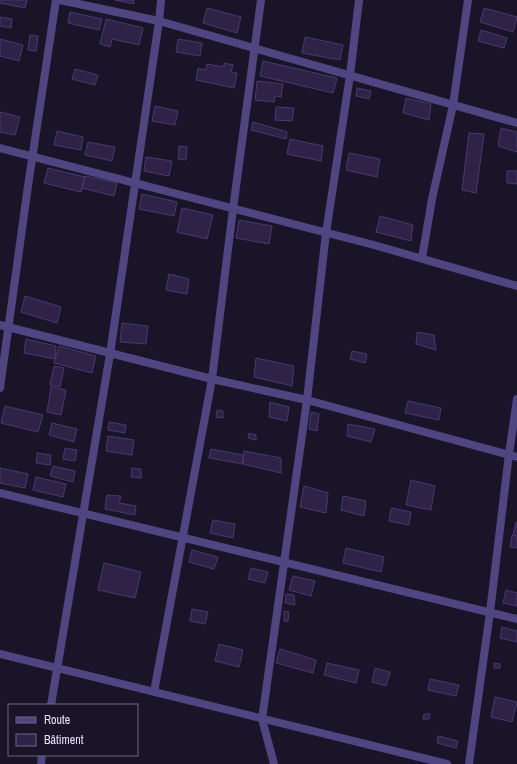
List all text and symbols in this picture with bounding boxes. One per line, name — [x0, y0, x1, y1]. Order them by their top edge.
legend — [8, 704, 138, 756]
text: Route — [44, 712, 70, 728]
text: Bâtiment — [44, 732, 84, 748]

